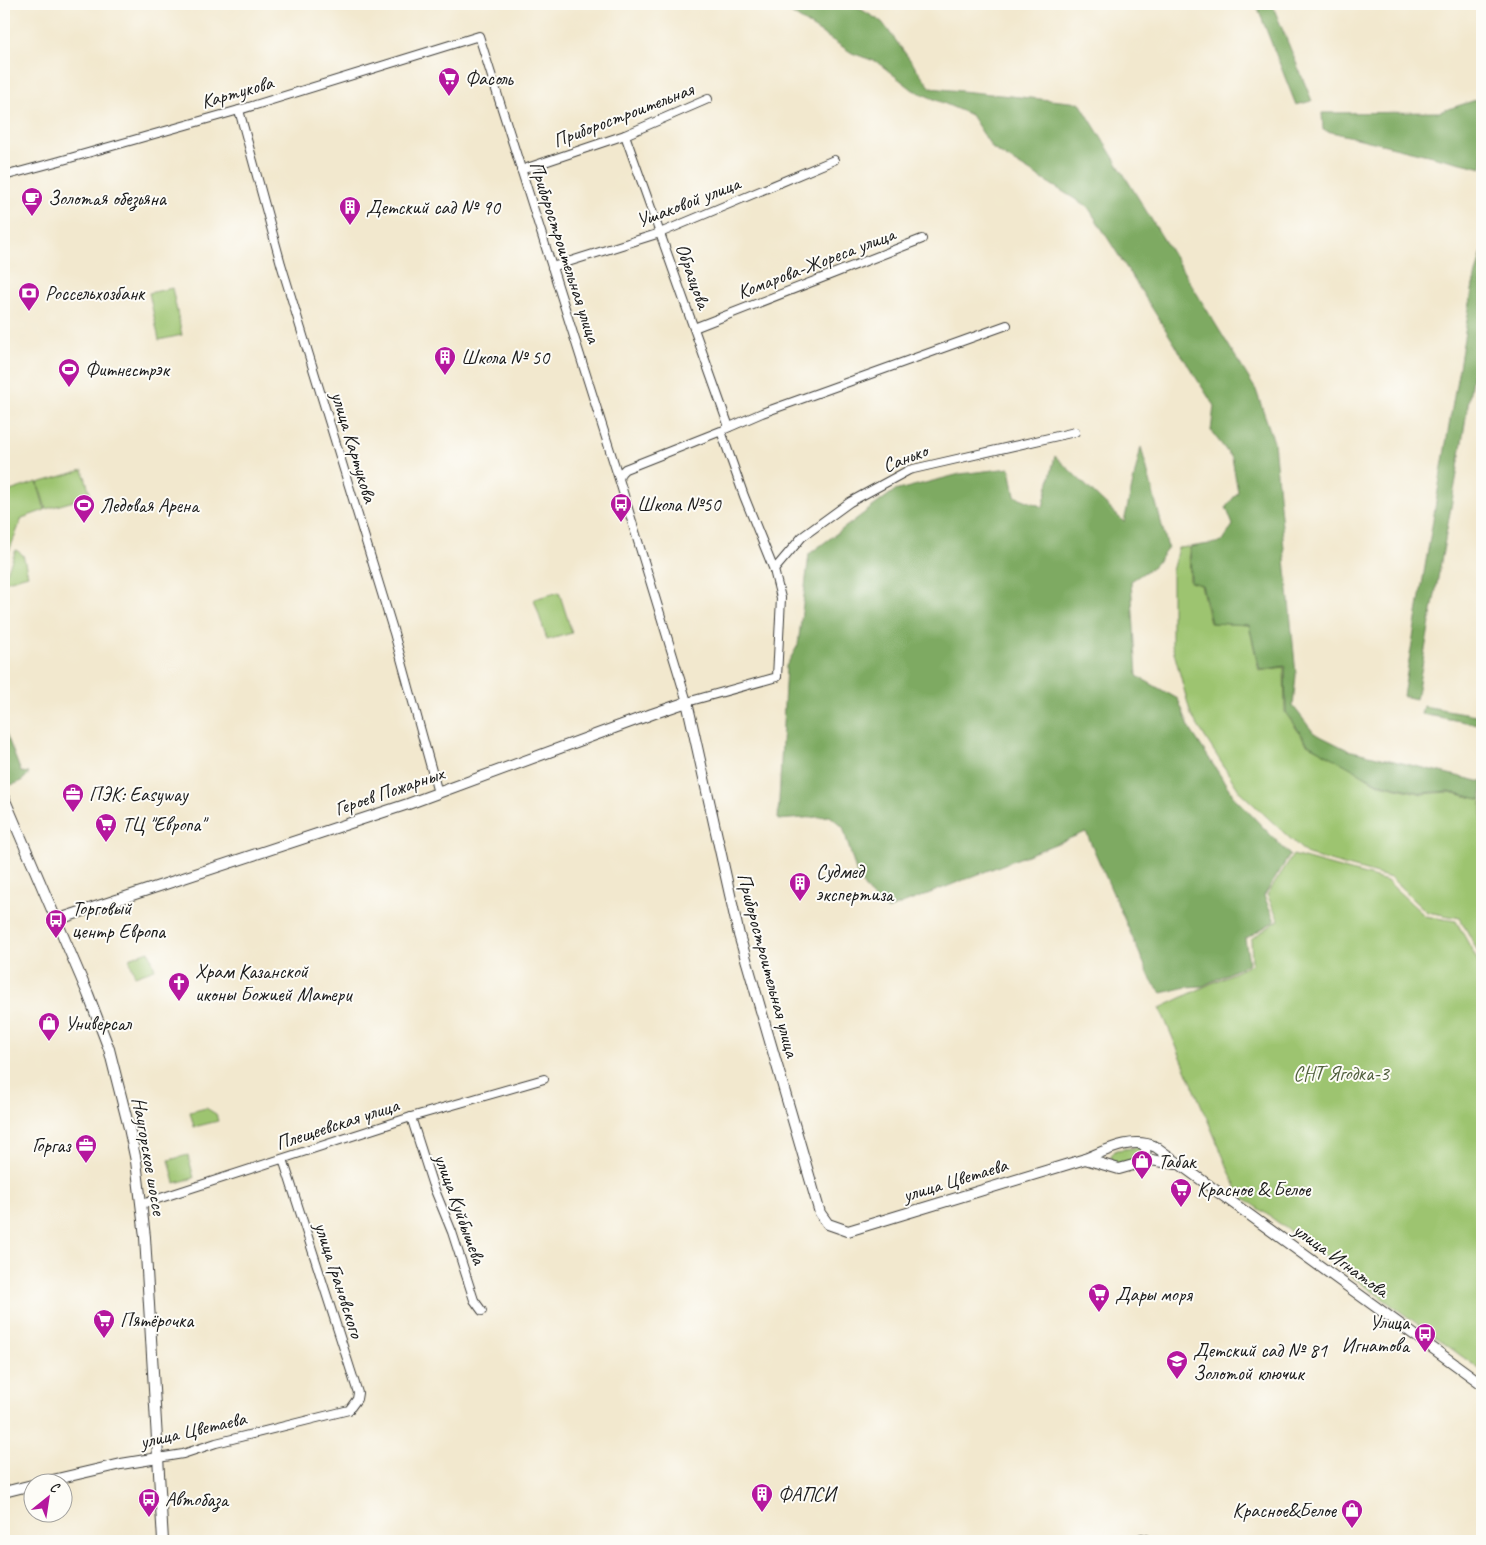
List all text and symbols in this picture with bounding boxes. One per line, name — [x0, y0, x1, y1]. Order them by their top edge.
supermarket icon: Фасоль — [437, 66, 461, 97]
place label: Фасоль — [465, 66, 514, 91]
street label: Картукова — [198, 69, 277, 114]
street label: Приборостроительная — [549, 76, 698, 153]
street label: Приборостроительная улица — [524, 158, 607, 348]
street label: Ушаковой улица — [633, 170, 745, 233]
cafe icon: Золотая обезьяна — [20, 186, 44, 217]
place label: Золотая обезьяна — [48, 186, 168, 212]
building icon: Детский сад № 90 — [338, 195, 362, 226]
place label: Детский сад № 90 — [366, 195, 502, 220]
street label: Комарова-Жореса улица — [734, 221, 900, 305]
street label: Образцова — [670, 240, 717, 314]
bank icon: Россельхозбанк — [17, 281, 41, 312]
place label: Россельхозбанк — [45, 281, 146, 306]
building icon: Школа № 50 — [433, 345, 457, 376]
place label: Школа № 50 — [461, 345, 551, 370]
sports icon: Фитнестрэк — [57, 357, 81, 388]
place label: Фитнестрэк — [85, 357, 171, 382]
street label: улица Картукова — [325, 387, 383, 507]
street label: Санько — [879, 437, 933, 478]
bus stop icon: Школа №50 — [609, 492, 633, 523]
place label: Школа №50 — [637, 492, 722, 517]
sports icon: Ледовая Арена — [72, 493, 96, 524]
place label: Ледовая Арена — [100, 493, 200, 518]
street label: Героев Пожарных — [331, 760, 449, 821]
office icon: ПЭК: Easyway — [61, 782, 85, 813]
place label: ПЭК: Easyway — [89, 782, 190, 807]
supermarket icon: ТЦ "Европа" — [94, 812, 118, 843]
place label: ТЦ "Европа" — [122, 812, 209, 837]
place label: Судмед экспертиза — [816, 859, 895, 907]
street label: Приборостроительная улица — [731, 870, 805, 1062]
building icon: Судмед экспертиза — [788, 871, 812, 902]
place label: Торговый центр Европа — [72, 896, 167, 944]
bus stop icon: Торговый центр Европа — [44, 908, 68, 939]
place label: Храм Казанской иконы Божией Матери — [195, 959, 353, 1007]
church icon: Храм Казанской иконы Божией Матери — [167, 971, 191, 1002]
shop icon: Универсал — [37, 1011, 61, 1042]
place label: Универсал — [65, 1011, 133, 1036]
park label: СНТ Ягодка-3 — [1293, 1061, 1391, 1086]
street label: Плещеевская улица — [272, 1092, 404, 1156]
street label: Наугорское шоссе — [126, 1095, 172, 1218]
place label: Горгаз — [32, 1133, 71, 1158]
office icon: Горгаз — [74, 1133, 98, 1164]
street label: улица Куйбышева — [428, 1149, 492, 1270]
shop icon: Табак — [1130, 1149, 1154, 1180]
place label: Табак — [1158, 1149, 1197, 1174]
street label: улица Цветаева — [899, 1152, 1012, 1208]
supermarket icon: Красное & Белое — [1169, 1177, 1193, 1208]
place label: Красное & Белое — [1197, 1177, 1312, 1202]
street label: улица Игнатова — [1288, 1216, 1395, 1304]
street label: улица Грановского — [308, 1218, 370, 1342]
supermarket icon: Дары моря — [1087, 1282, 1111, 1313]
place label: Дары моря — [1115, 1282, 1193, 1307]
supermarket icon: Пятёрочка — [92, 1308, 116, 1339]
place label: Пятёрочка — [120, 1308, 195, 1333]
place label: Улица Игнатова — [1342, 1310, 1411, 1358]
bus stop icon: Улица Игнатова — [1413, 1322, 1437, 1353]
place label: Детский сад № 81 Золотой ключик — [1193, 1338, 1328, 1386]
school or university icon: Детский сад № 81 Золотой ключик — [1165, 1349, 1189, 1380]
street label: улица Цветаева — [137, 1405, 250, 1455]
north arrow — [22, 1472, 72, 1522]
text: С — [47, 1478, 63, 1497]
building icon: ФАПСИ — [750, 1482, 774, 1513]
place label: ФАПСИ — [778, 1482, 839, 1507]
bus stop icon: Автобаза — [137, 1487, 161, 1518]
place label: Автобаза — [165, 1487, 230, 1513]
place label: Красное&Белое — [1232, 1498, 1337, 1523]
shop icon: Красное&Белое — [1340, 1498, 1364, 1529]

